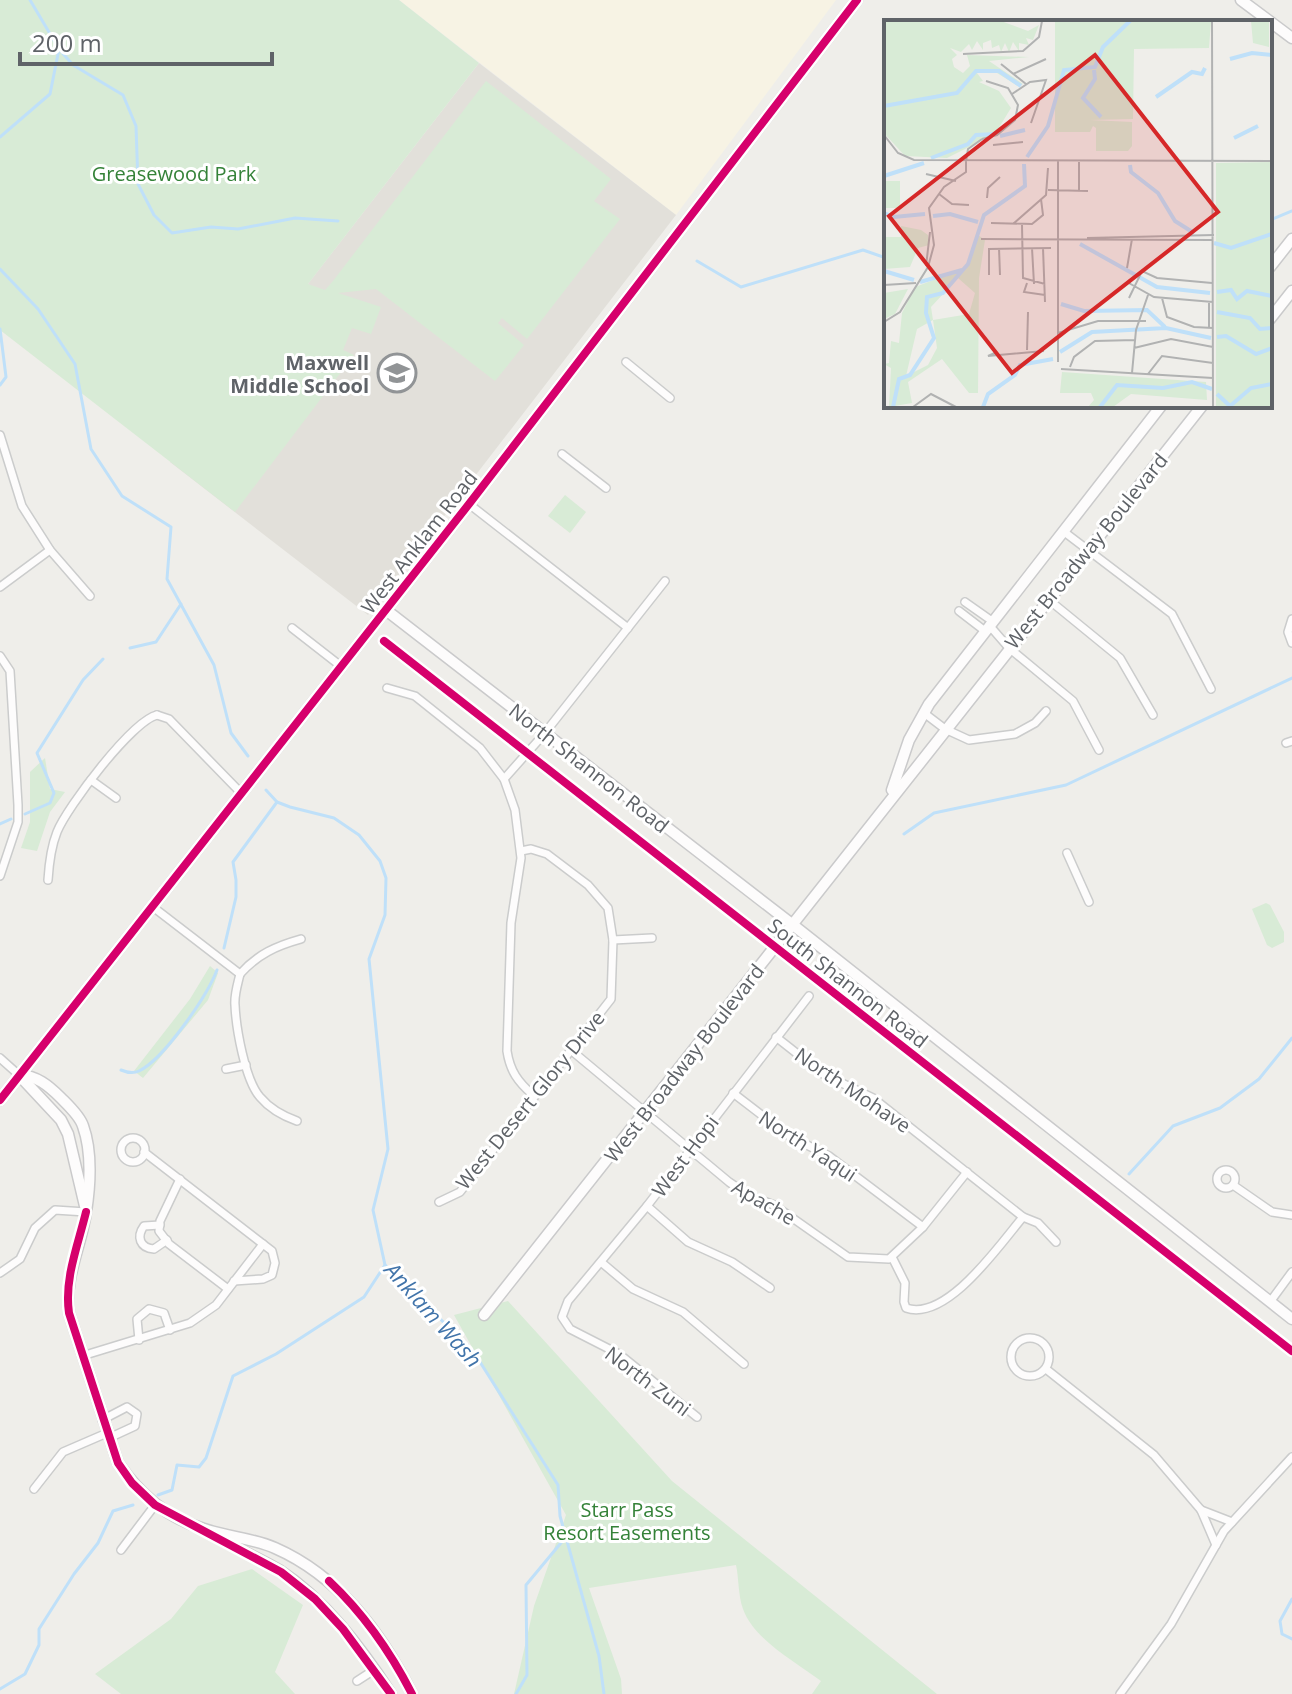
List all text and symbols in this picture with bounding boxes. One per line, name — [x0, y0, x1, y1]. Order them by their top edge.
scale bar — [20, 16, 272, 66]
inset map — [884, 20, 1272, 408]
text: 200 m — [32, 26, 102, 59]
park label: Greasewood Park — [92, 160, 257, 187]
place label: Maxwell Middle School — [230, 349, 369, 399]
school or university icon: Maxwell Middle School — [376, 352, 418, 394]
street label: West Broadway Boulevard — [998, 447, 1174, 655]
street label: West Anklam Road — [355, 465, 483, 619]
street label: North Shannon Road — [503, 697, 675, 839]
street label: South Shannon Road — [762, 912, 934, 1054]
street label: West Broadway Boulevard — [598, 958, 770, 1168]
street label: West Desert Glory Drive — [449, 1005, 611, 1195]
street label: North Mohave — [790, 1041, 916, 1139]
street label: North Yaqui — [754, 1104, 862, 1188]
street label: West Hopi — [645, 1110, 725, 1202]
street label: Apache — [727, 1173, 801, 1231]
water label: Anklam Wash — [377, 1253, 489, 1373]
street label: North Zuni — [600, 1340, 696, 1422]
park label: Starr Pass Resort Easements — [543, 1496, 711, 1546]

